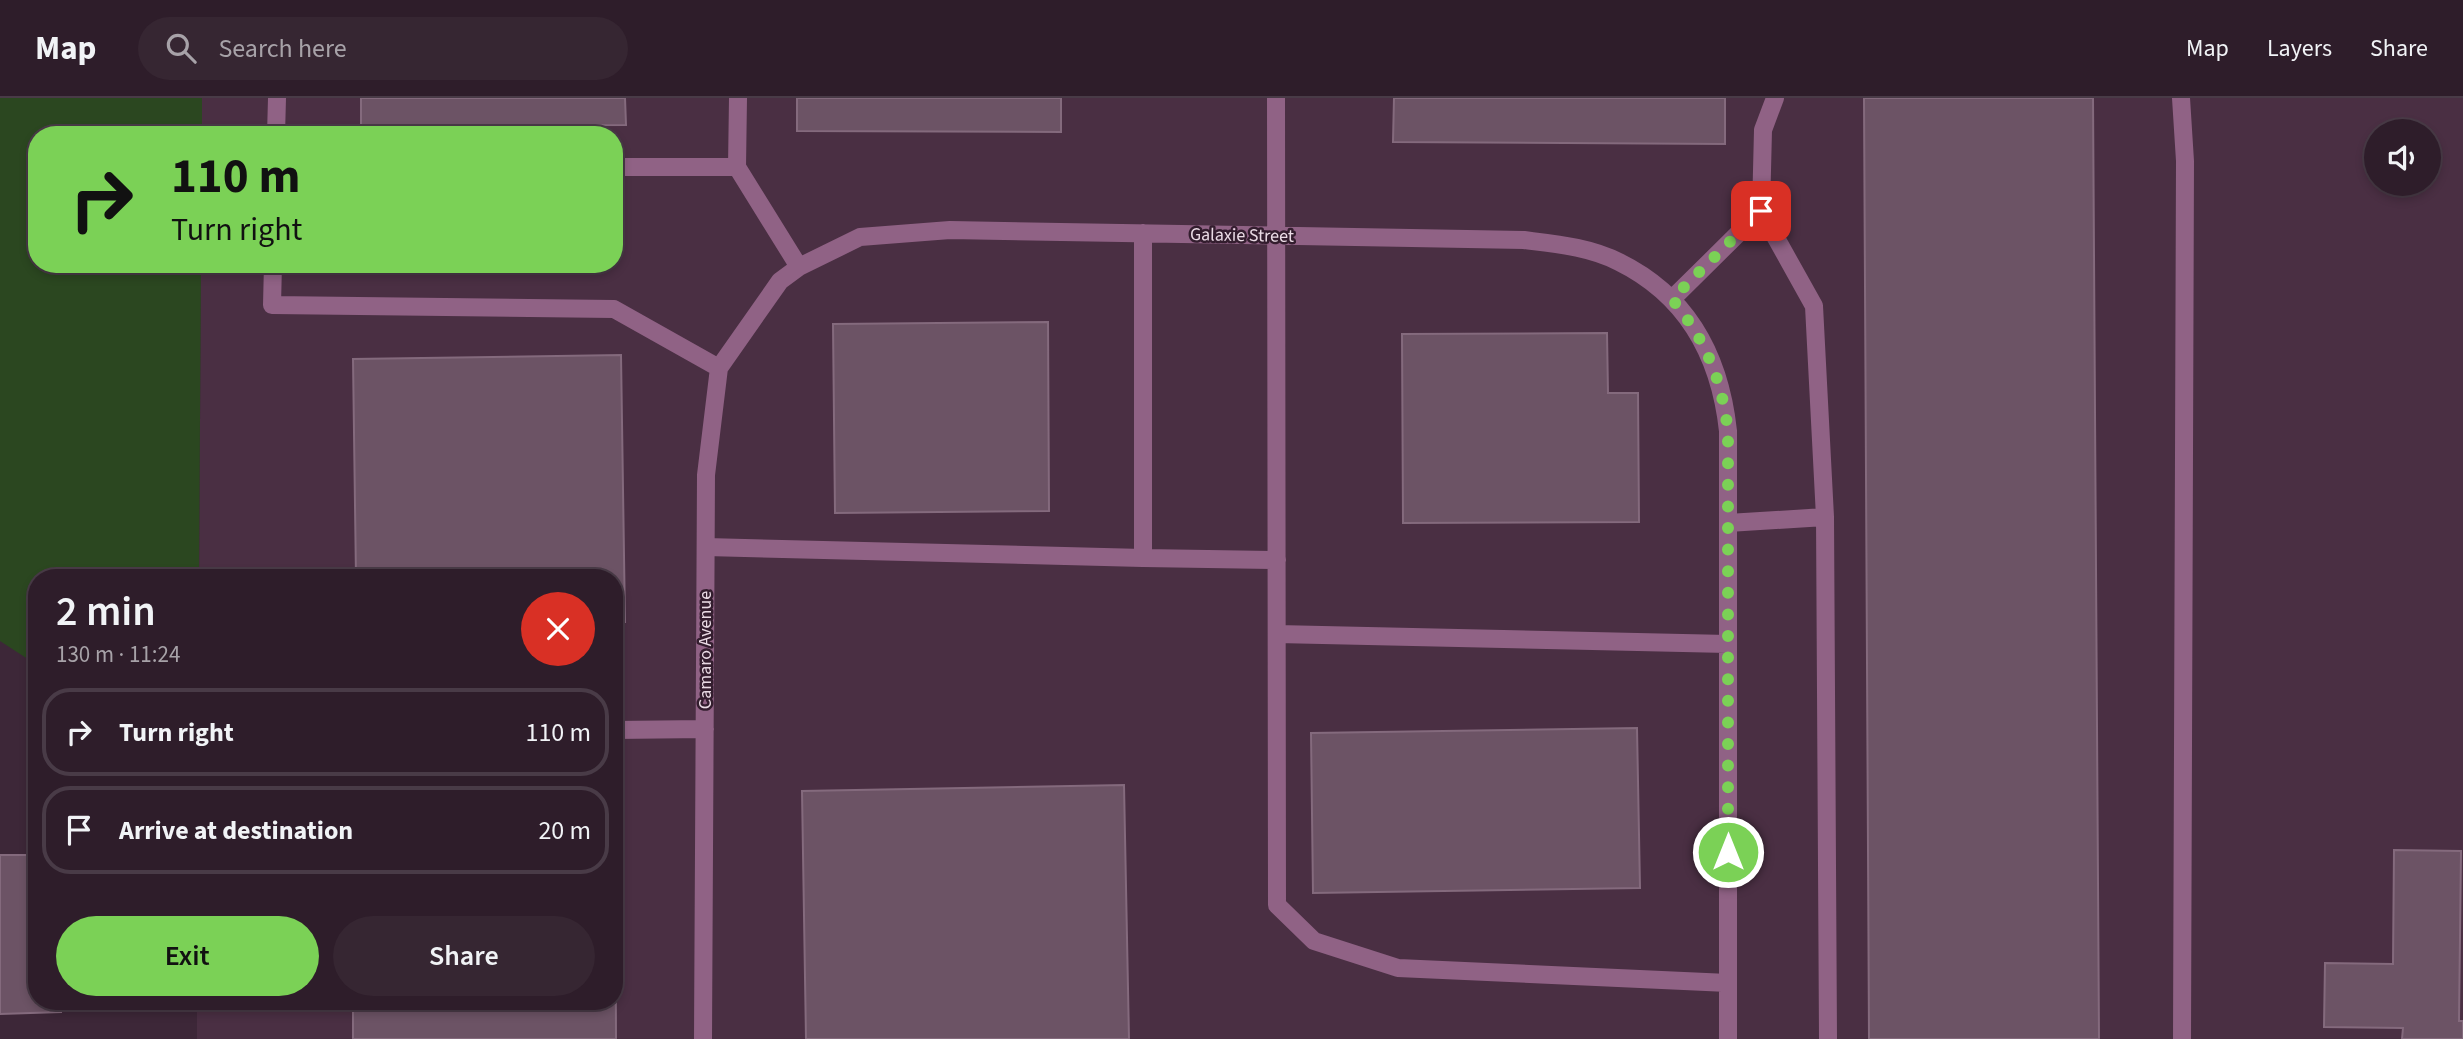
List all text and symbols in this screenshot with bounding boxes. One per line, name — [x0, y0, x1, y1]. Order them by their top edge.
search box — [138, 17, 628, 80]
text: Map — [35, 25, 96, 72]
icon: search — [162, 29, 200, 67]
text: Search here — [218, 30, 347, 67]
text: Map — [2186, 31, 2229, 66]
text: Layers — [2267, 31, 2332, 66]
text: Share — [2370, 31, 2428, 66]
map controls — [2364, 119, 2441, 196]
button: sound — [2364, 119, 2441, 196]
text: 110 m — [171, 142, 300, 212]
icon: right — [56, 154, 147, 245]
pin — [1731, 181, 1791, 241]
icon: arrive — [1742, 192, 1780, 230]
text: Turn right — [171, 207, 302, 253]
street label: Galaxie Street — [1190, 222, 1294, 249]
text: 2 min — [56, 582, 156, 642]
street label: Camaro Avenue — [693, 591, 718, 709]
button: close — [521, 592, 595, 666]
text: 130 m · 11:24 — [56, 638, 180, 671]
icon: right — [60, 713, 98, 751]
text: Turn right — [119, 714, 234, 751]
text: 110 m — [525, 714, 591, 751]
icon: arrive — [60, 811, 98, 849]
text: Arrive at destination — [119, 812, 353, 849]
text: 20 m — [538, 812, 591, 849]
position arrow — [1691, 815, 1765, 889]
button: Exit — [56, 916, 319, 996]
button: Share — [333, 916, 595, 996]

